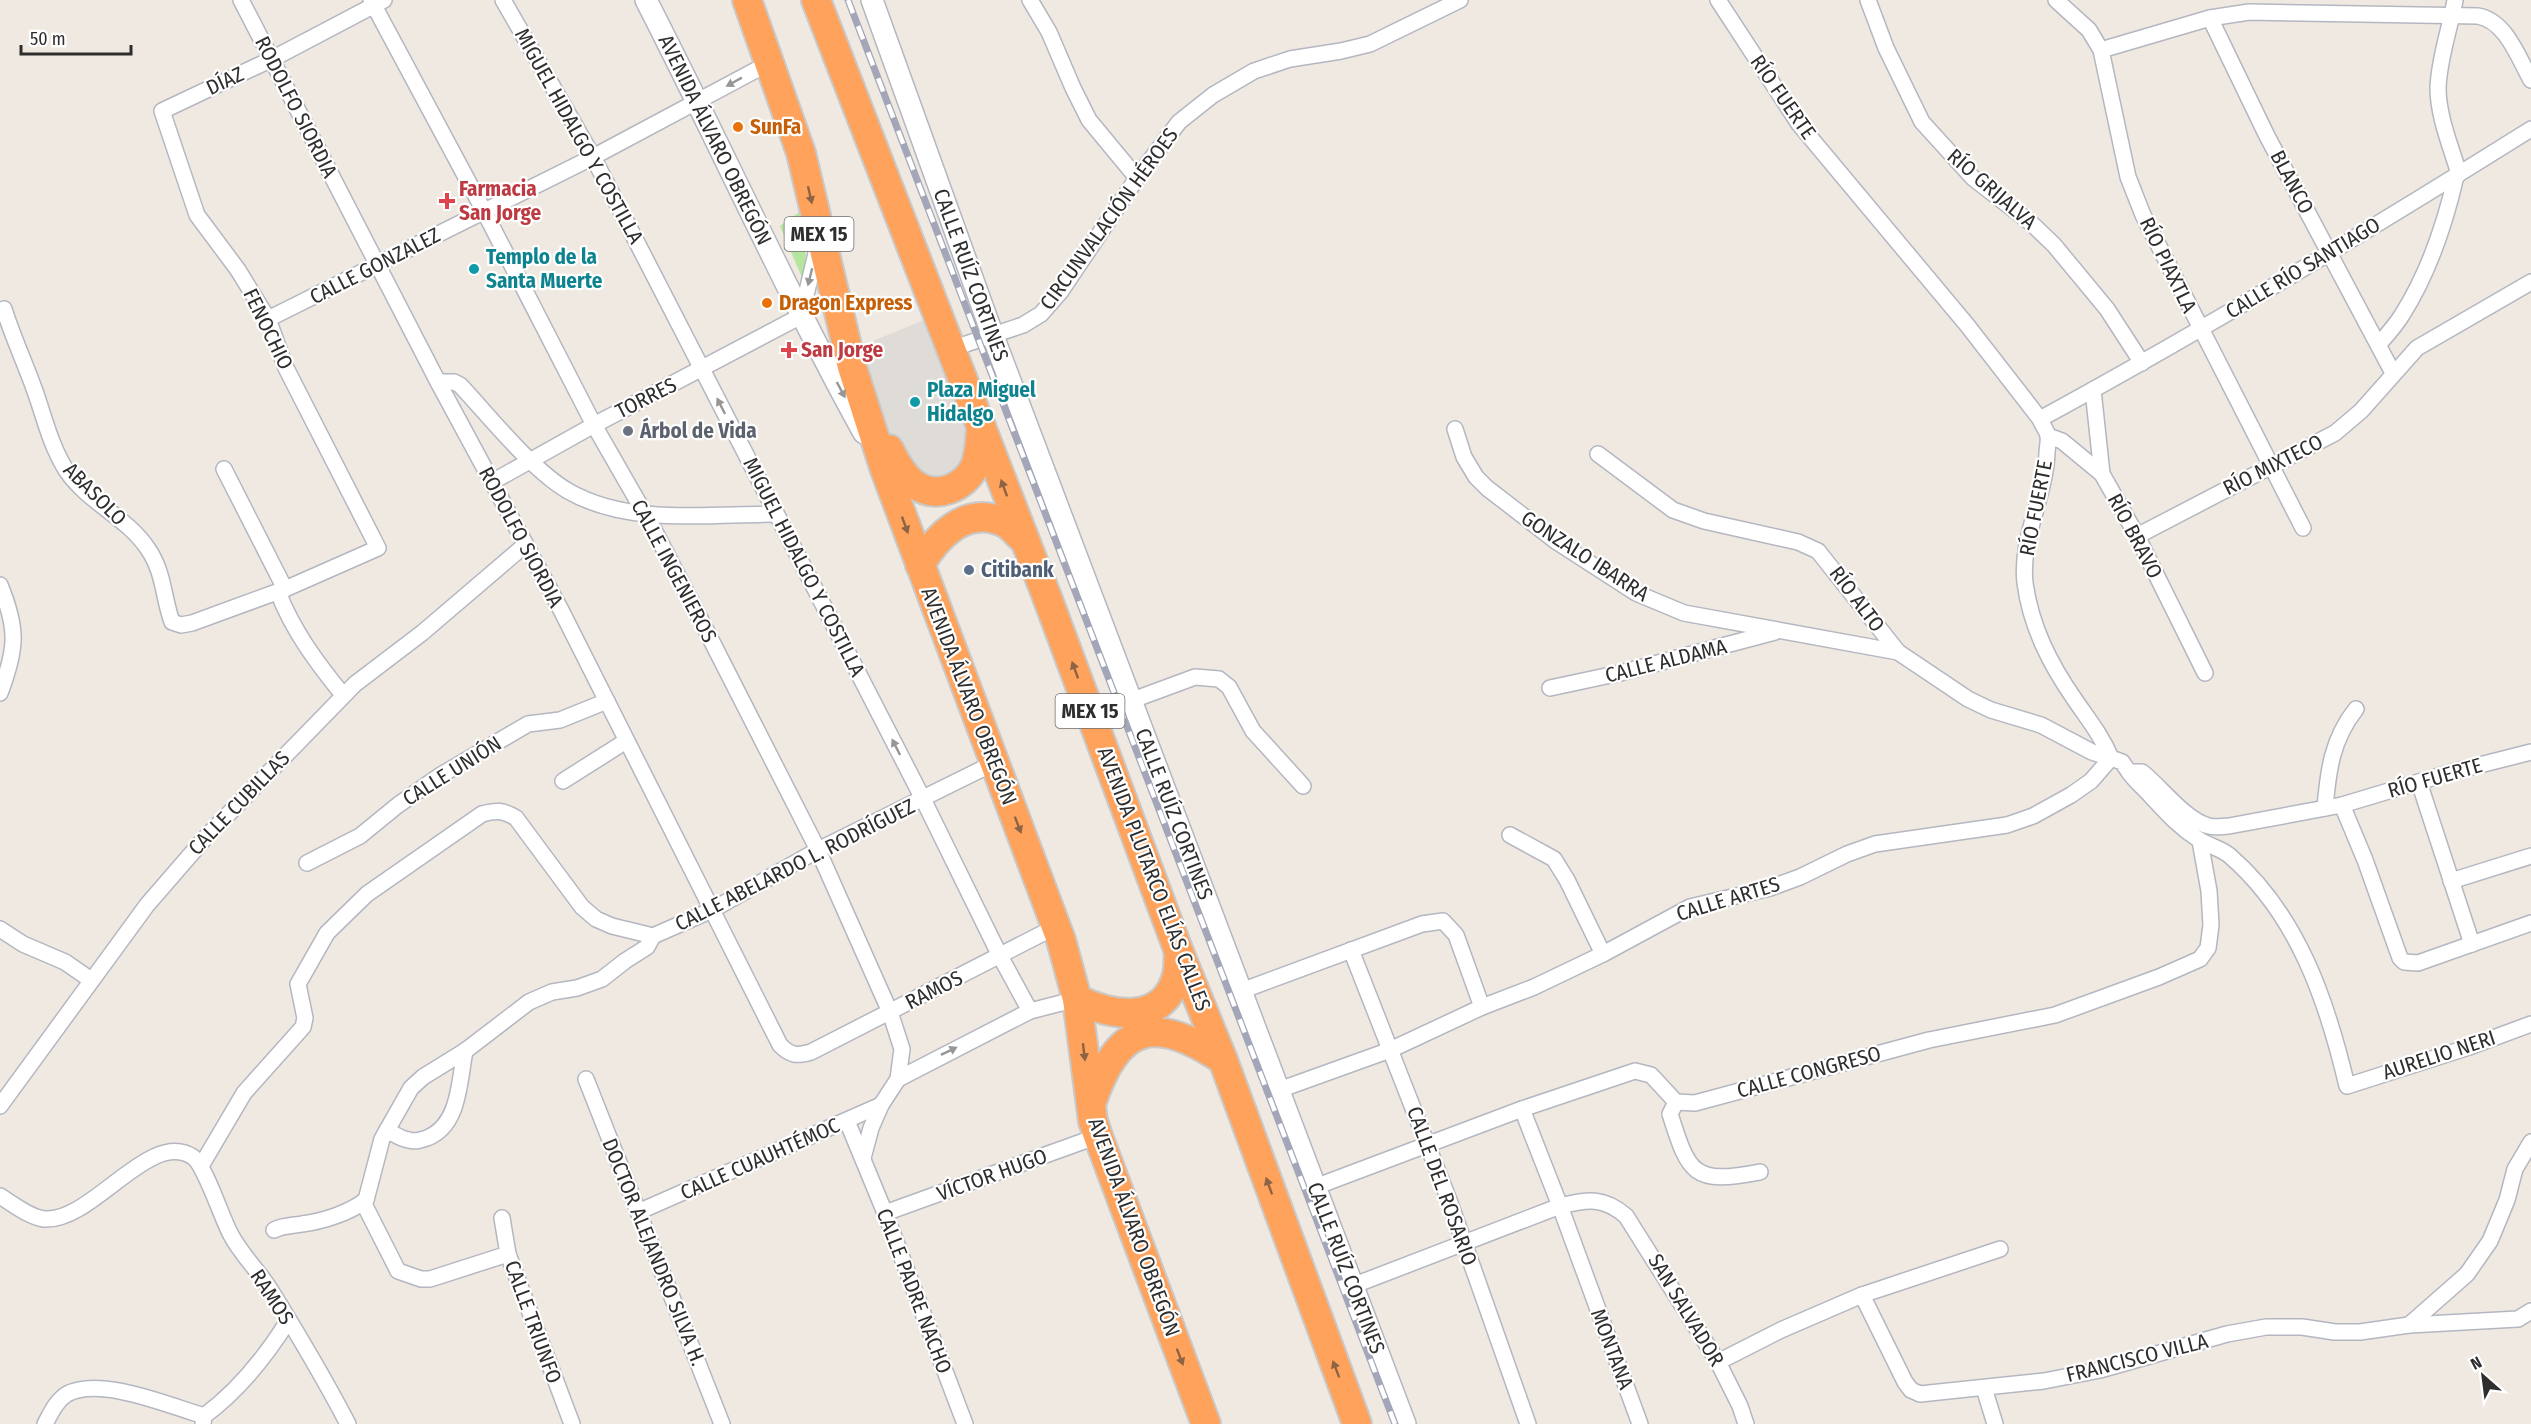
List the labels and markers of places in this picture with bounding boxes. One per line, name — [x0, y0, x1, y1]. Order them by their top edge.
place label: SunFa — [750, 114, 801, 140]
marker: SunFa — [731, 120, 745, 134]
place label: Farmacia San Jorge — [459, 176, 541, 226]
marker: Farmacia San Jorge — [440, 194, 454, 208]
place label: Templo de la Santa Muerte — [486, 244, 603, 294]
marker: Templo de la Santa Muerte — [467, 262, 481, 276]
place label: Dragon Express — [779, 290, 913, 316]
marker: Dragon Express — [760, 296, 774, 310]
place label: San Jorge — [801, 337, 883, 363]
marker: San Jorge — [782, 343, 796, 357]
place label: Plaza Miguel Hidalgo — [927, 377, 1036, 427]
marker: Plaza Miguel Hidalgo — [908, 395, 922, 409]
place label: Árbol de Vida — [639, 417, 757, 444]
marker: Árbol de Vida — [621, 424, 635, 438]
place label: Citibank — [981, 557, 1054, 583]
marker: Citibank — [962, 563, 976, 577]

